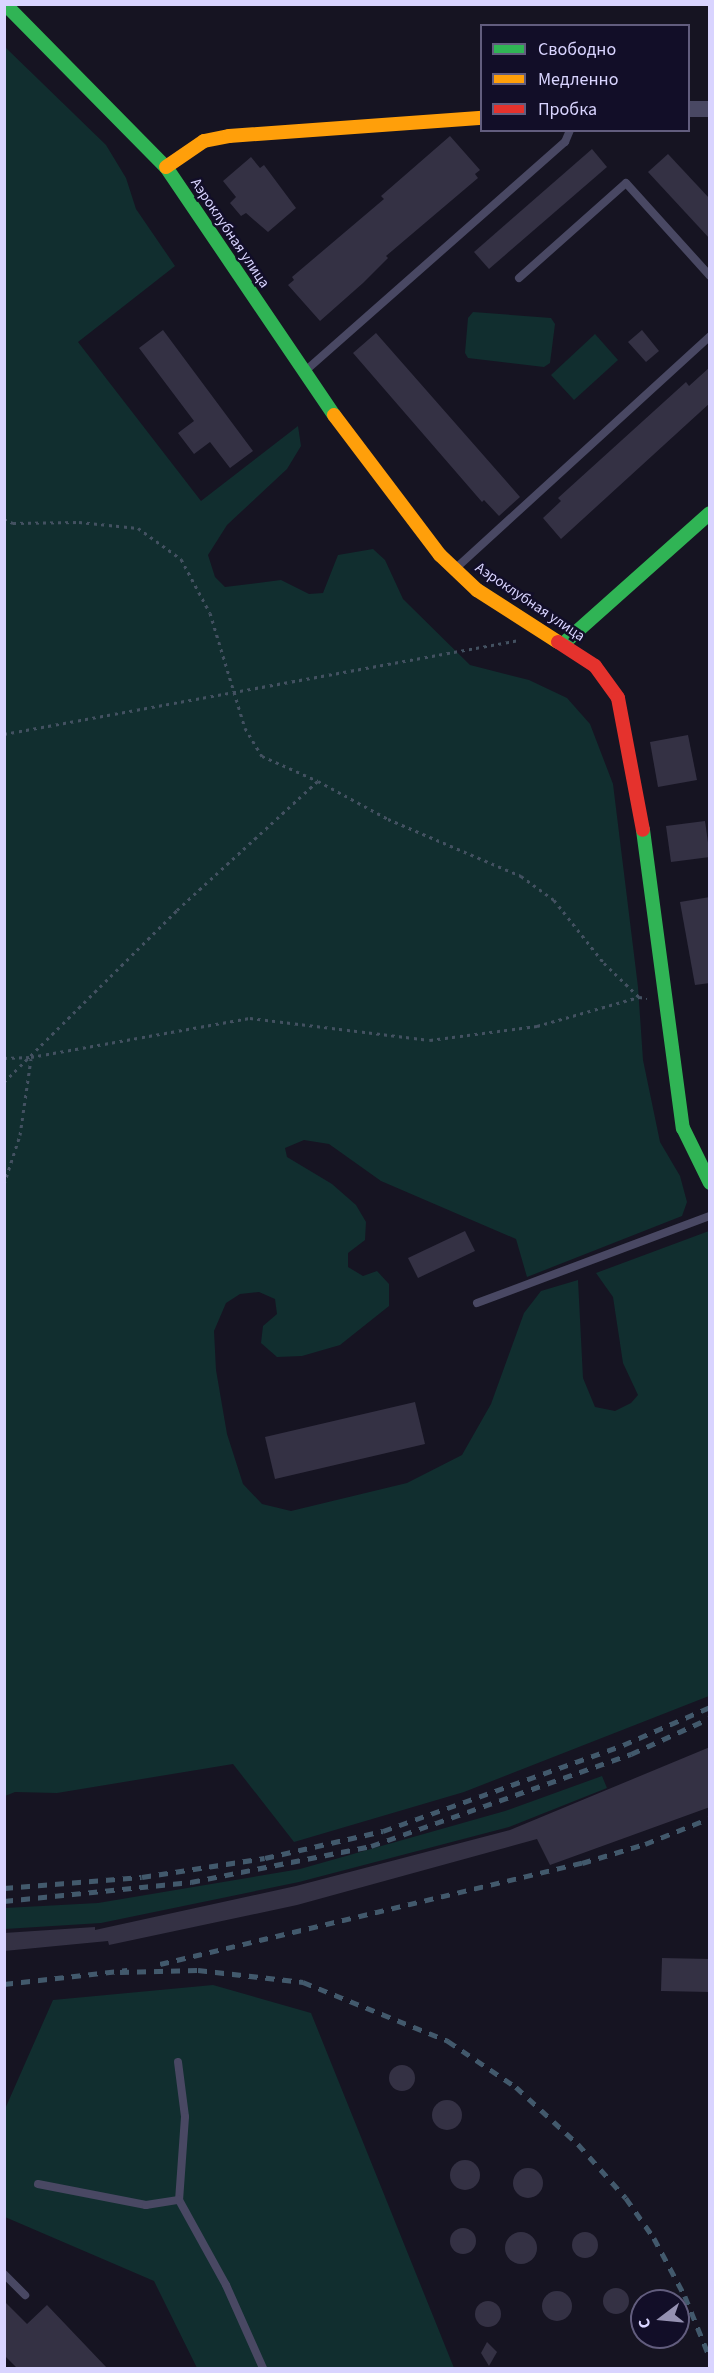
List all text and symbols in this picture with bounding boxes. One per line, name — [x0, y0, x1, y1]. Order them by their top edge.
legend — [480, 24, 690, 132]
text: Свободно — [538, 37, 616, 62]
text: Медленно — [538, 67, 618, 92]
text: Пробка — [538, 97, 597, 122]
street label: Аэроклубная улица — [187, 175, 273, 291]
street label: Аэроклубная улица — [472, 559, 588, 645]
north arrow — [630, 2289, 690, 2349]
text: С — [633, 2316, 656, 2331]

